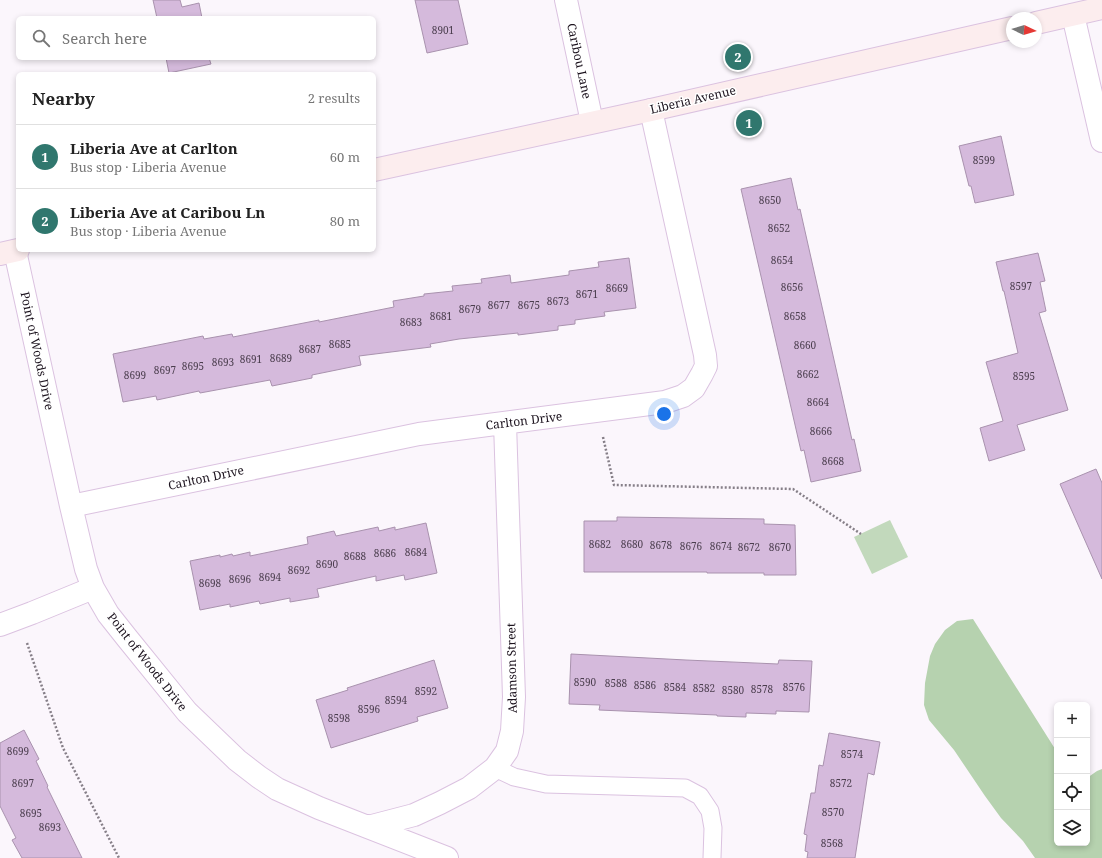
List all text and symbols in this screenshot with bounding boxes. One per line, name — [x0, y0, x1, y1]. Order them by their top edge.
north arrow — [1006, 12, 1042, 48]
search box — [16, 16, 376, 60]
street label: Caribou Lane — [563, 21, 596, 100]
house number: 8901 — [432, 23, 454, 37]
icon: search — [30, 27, 52, 49]
text: Search here — [62, 28, 147, 48]
pin: 2 — [725, 42, 751, 72]
street label: Liberia Avenue — [648, 81, 737, 118]
text: Nearby — [32, 87, 95, 110]
text: 2 results — [308, 89, 360, 107]
pin: 1 — [736, 108, 762, 138]
text: Liberia Ave at Carlton — [70, 138, 238, 158]
text: 1 — [41, 148, 49, 166]
text: 60 m — [330, 148, 360, 166]
house number: 8599 — [973, 153, 995, 167]
text: Bus stop · Liberia Avenue — [70, 158, 227, 176]
house number: 8650 — [759, 193, 782, 207]
text: Liberia Ave at Caribou Ln — [70, 202, 265, 222]
text: 2 — [41, 212, 49, 230]
text: 80 m — [330, 212, 360, 230]
house number: 8652 — [768, 221, 790, 235]
text: Bus stop · Liberia Avenue — [70, 222, 227, 240]
house number: 8654 — [771, 253, 794, 267]
house number: 8597 — [1010, 279, 1033, 293]
house number: 8656 — [781, 280, 804, 294]
house number: 8669 — [606, 281, 628, 295]
house number: 8671 — [576, 287, 598, 301]
street label: Point of Woods Drive — [17, 290, 58, 412]
house number: 8673 — [547, 294, 570, 308]
house number: 8677 — [488, 298, 511, 312]
house number: 8675 — [518, 298, 540, 312]
house number: 8679 — [459, 302, 481, 316]
house number: 8681 — [430, 309, 452, 323]
house number: 8658 — [784, 309, 807, 323]
house number: 8683 — [400, 315, 423, 329]
house number: 8685 — [329, 337, 351, 351]
house number: 8660 — [794, 338, 817, 352]
house number: 8687 — [299, 342, 322, 356]
house number: 8689 — [270, 351, 292, 365]
house number: 8691 — [240, 352, 262, 366]
house number: 8693 — [212, 355, 235, 369]
house number: 8695 — [182, 359, 204, 373]
house number: 8697 — [154, 363, 177, 377]
house number: 8662 — [797, 367, 819, 381]
house number: 8699 — [124, 368, 146, 382]
house number: 8595 — [1013, 369, 1035, 383]
house number: 8664 — [807, 395, 830, 409]
your location — [654, 404, 674, 424]
street label: Carlton Drive — [485, 407, 563, 434]
house number: 8666 — [810, 424, 833, 438]
house number: 8668 — [822, 454, 845, 468]
street label: Carlton Drive — [166, 461, 245, 494]
house number: 8682 — [589, 537, 611, 551]
house number: 8680 — [621, 537, 644, 551]
house number: 8678 — [650, 538, 673, 552]
house number: 8676 — [680, 539, 703, 553]
house number: 8674 — [710, 539, 733, 553]
house number: 8672 — [738, 540, 760, 554]
house number: 8670 — [769, 540, 792, 554]
house number: 8684 — [405, 545, 428, 559]
house number: 8686 — [374, 546, 397, 560]
house number: 8688 — [344, 549, 367, 563]
house number: 8690 — [316, 557, 339, 571]
house number: 8692 — [288, 563, 310, 577]
house number: 8694 — [259, 570, 282, 584]
house number: 8696 — [229, 572, 252, 586]
house number: 8698 — [199, 576, 222, 590]
street label: Point of Woods Drive — [104, 609, 191, 715]
street label: Adamson Street — [502, 623, 521, 713]
house number: 8590 — [574, 675, 597, 689]
house number: 8588 — [605, 676, 628, 690]
house number: 8586 — [634, 678, 657, 692]
house number: 8584 — [664, 680, 687, 694]
house number: 8576 — [783, 680, 806, 694]
house number: 8582 — [693, 681, 715, 695]
house number: 8578 — [751, 682, 774, 696]
house number: 8580 — [722, 683, 745, 697]
house number: 8592 — [415, 684, 437, 698]
house number: 8594 — [385, 693, 408, 707]
house number: 8596 — [358, 702, 381, 716]
map controls — [1054, 702, 1090, 846]
button: + — [1054, 702, 1090, 738]
house number: 8598 — [328, 711, 351, 725]
button: − — [1054, 738, 1090, 774]
house number: 8699 — [7, 744, 29, 758]
house number: 8574 — [841, 747, 864, 761]
button: locate — [1054, 774, 1090, 810]
house number: 8697 — [12, 776, 35, 790]
house number: 8572 — [830, 776, 852, 790]
house number: 8570 — [822, 805, 845, 819]
house number: 8695 — [20, 806, 42, 820]
button: layers — [1054, 810, 1090, 846]
house number: 8693 — [39, 820, 62, 834]
house number: 8568 — [821, 836, 844, 850]

